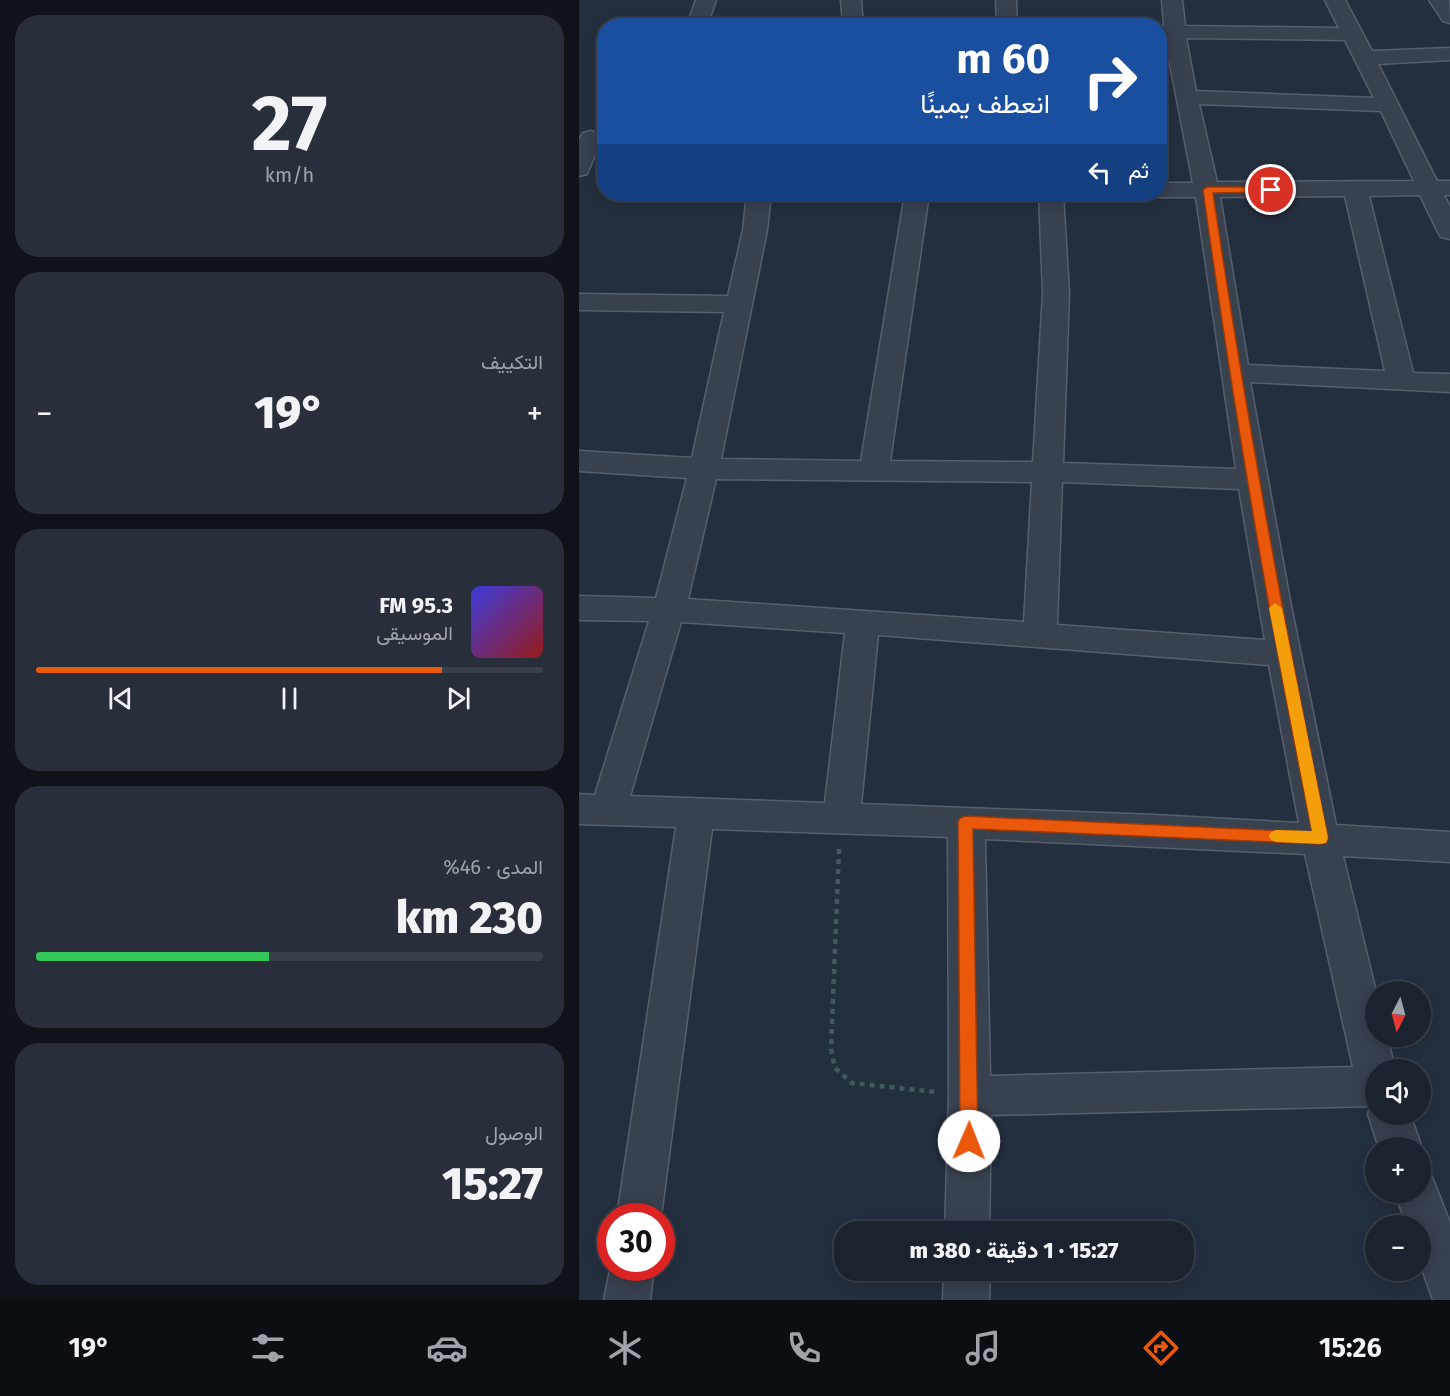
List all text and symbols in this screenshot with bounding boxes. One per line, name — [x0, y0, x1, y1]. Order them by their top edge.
text: 60 m — [956, 34, 1050, 84]
icon: right — [1071, 42, 1149, 120]
text: 27 — [251, 77, 328, 171]
text: انعطف يمينًا — [920, 88, 1050, 120]
icon: left — [1083, 156, 1116, 189]
text: ثم — [1128, 157, 1149, 184]
text: km/h — [265, 163, 314, 187]
pin — [1245, 164, 1296, 215]
icon: arrive — [1254, 173, 1287, 206]
text: التكييف — [481, 350, 543, 374]
text: 19° — [254, 386, 325, 440]
text: − — [36, 394, 53, 434]
text: + — [527, 394, 543, 434]
text: 95.3 FM — [379, 592, 453, 619]
text: الموسيقى — [376, 621, 453, 645]
icon: previous — [104, 682, 137, 715]
icon: pause — [273, 682, 306, 715]
icon: next — [442, 682, 475, 715]
text: المدى · 46% — [443, 855, 543, 879]
text: 230 km — [396, 891, 543, 945]
north arrow — [1365, 981, 1431, 1047]
map controls — [1365, 981, 1431, 1281]
button: sound — [1365, 1059, 1431, 1125]
position arrow — [937, 1109, 1001, 1173]
text: الوصول — [485, 1121, 543, 1145]
button: + — [1365, 1137, 1431, 1203]
text: 15:27 — [442, 1157, 543, 1211]
speed limit sign: 30 — [597, 1203, 675, 1281]
button: − — [1365, 1215, 1431, 1281]
text: 15:27 · 1 دقيقة · 380 m — [910, 1237, 1118, 1264]
icon: filters — [247, 1327, 289, 1369]
icon: car — [426, 1327, 468, 1369]
icon: climate — [604, 1327, 646, 1369]
icon: phone — [783, 1327, 825, 1369]
icon: music — [962, 1327, 1004, 1369]
icon: directions — [1140, 1327, 1182, 1369]
text: 19° — [68, 1332, 110, 1364]
text: 15:26 — [1319, 1332, 1382, 1364]

